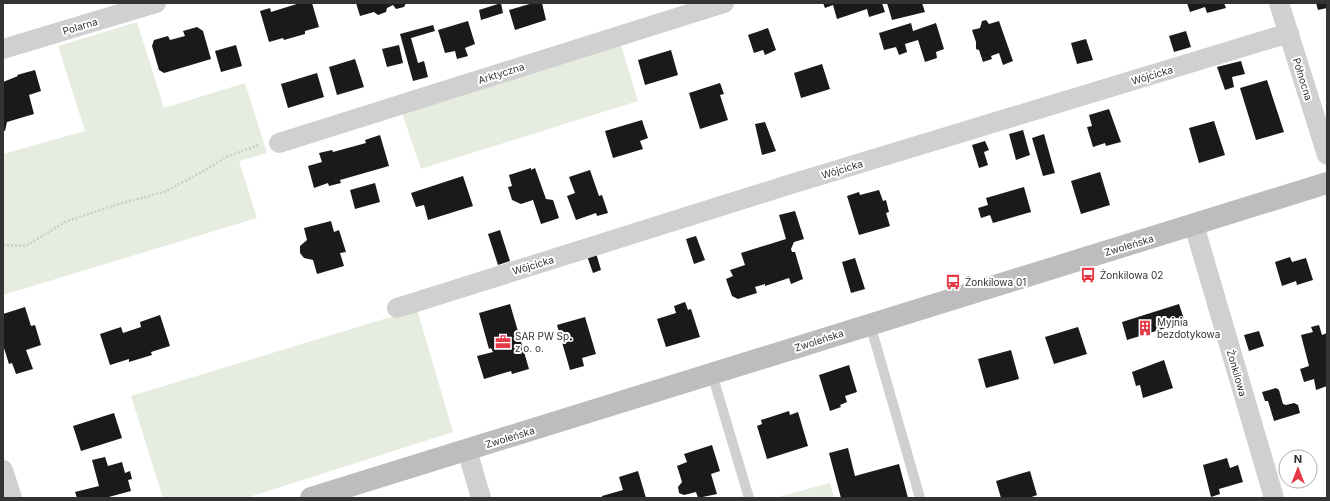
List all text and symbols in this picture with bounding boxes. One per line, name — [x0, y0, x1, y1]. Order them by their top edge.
street label: Polarna — [61, 15, 99, 37]
street label: Północna — [1291, 56, 1315, 102]
street label: Arktyczna — [476, 60, 526, 86]
street label: Wójcicka — [1130, 63, 1174, 87]
street label: Wójcicka — [820, 157, 864, 181]
street label: Zwoleńska — [1103, 232, 1155, 258]
street label: Wójcicka — [511, 253, 555, 277]
bus stop icon: Żonkilowa 02 — [1079, 266, 1097, 284]
place label: Żonkilowa 02 — [1100, 268, 1163, 281]
bus stop icon: Żonkilowa 01 — [944, 273, 962, 291]
place label: Żonkilowa 01 — [965, 275, 1026, 288]
place label: Myjnia bezdotykowa — [1157, 316, 1220, 340]
building icon: Myjnia bezdotykowa — [1136, 319, 1154, 337]
street label: Zwoleńska — [793, 326, 845, 354]
place label: SAR PW Sp. z o. o. — [515, 330, 572, 354]
office icon: SAR PW Sp. z o. o. — [494, 333, 512, 351]
street label: Żonkilowa — [1225, 348, 1250, 398]
street label: Zwoleńska — [484, 424, 536, 450]
north arrow — [1278, 449, 1318, 489]
text: N — [1294, 452, 1302, 466]

